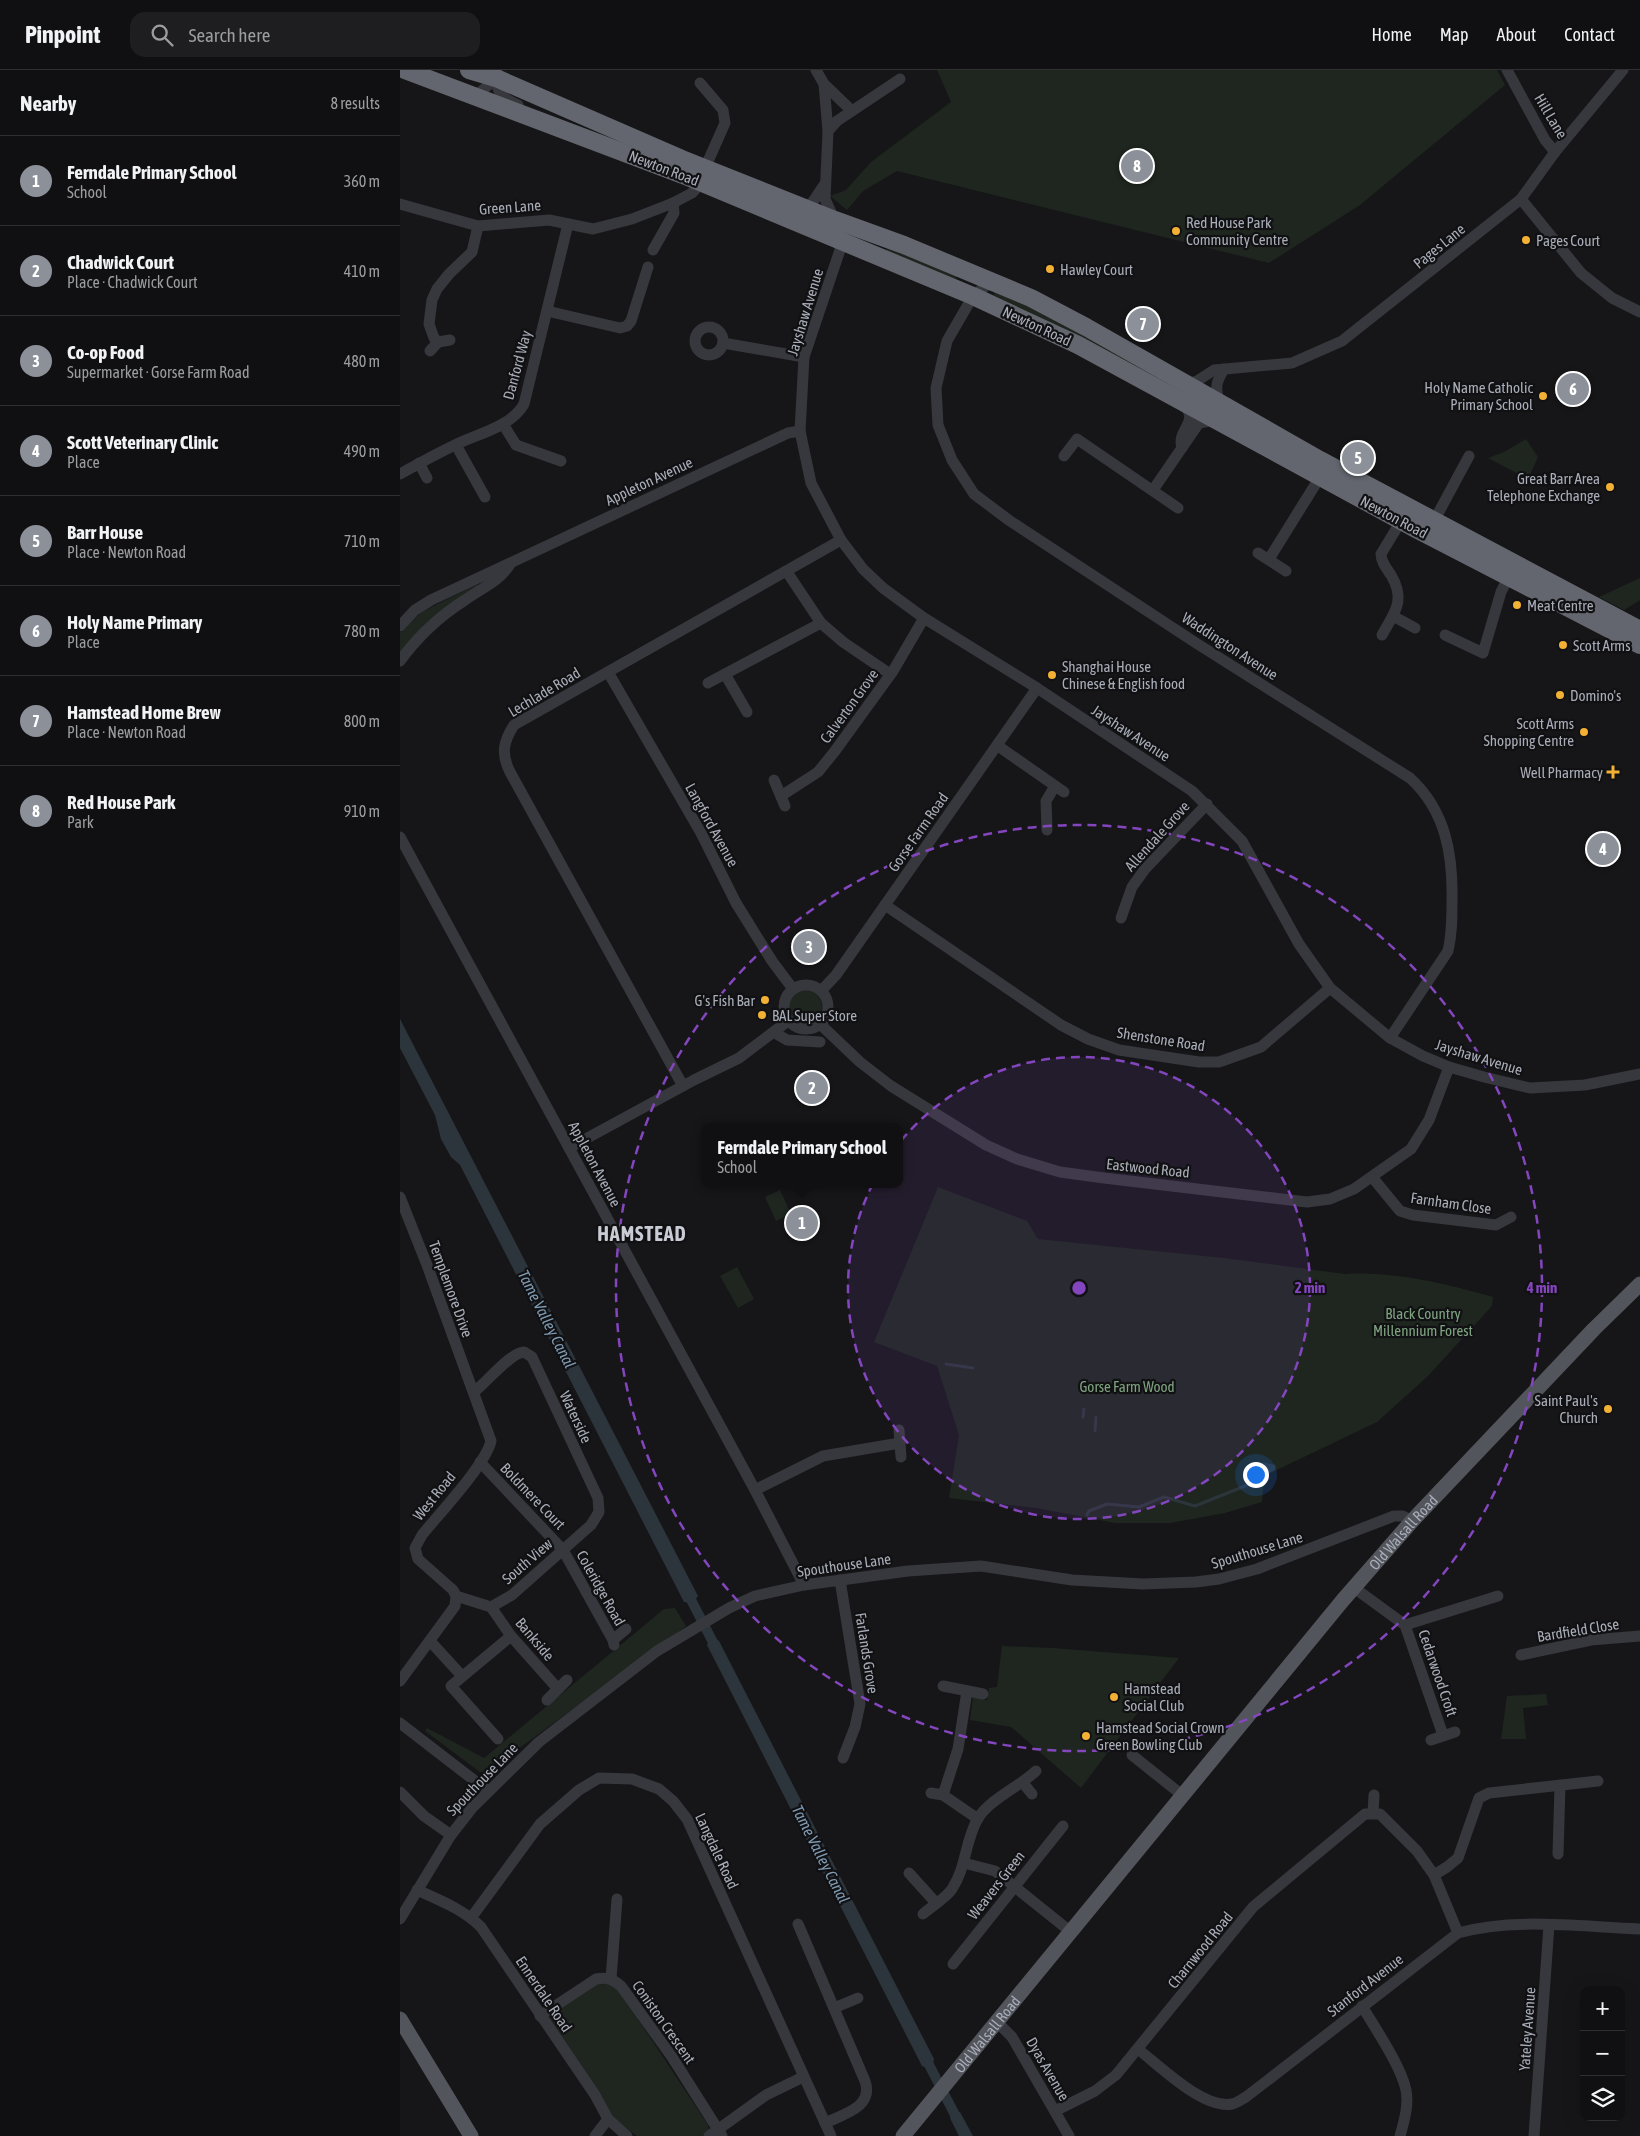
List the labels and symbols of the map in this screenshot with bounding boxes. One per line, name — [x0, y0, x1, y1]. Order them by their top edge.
street label: Hill Lane — [1531, 91, 1571, 142]
street label: Newton Road — [627, 147, 701, 189]
pin: 8 — [1121, 147, 1153, 185]
street label: Green Lane — [478, 196, 542, 218]
place label: Red House Park Community Centre — [1186, 214, 1289, 248]
street label: Pages Lane — [1410, 220, 1468, 272]
marker: Red House Park Community Centre — [1170, 225, 1182, 237]
place label: Pages Court — [1536, 232, 1600, 249]
marker: Pages Court — [1520, 234, 1532, 246]
place label: Hawley Court — [1060, 261, 1133, 278]
marker: Hawley Court — [1044, 263, 1056, 275]
street label: Jayshaw Avenue — [784, 266, 826, 358]
street label: Newton Road — [1000, 303, 1074, 349]
pin: 7 — [1127, 305, 1159, 343]
street label: Danford Way — [500, 329, 534, 401]
pin: 6 — [1557, 370, 1589, 408]
place label: Holy Name Catholic Primary School — [1424, 379, 1533, 413]
marker: Holy Name Catholic Primary School — [1537, 390, 1549, 402]
pin: 5 — [1342, 439, 1374, 477]
street label: Appleton Avenue — [603, 453, 695, 509]
place label: Great Barr Area Telephone Exchange — [1487, 470, 1600, 504]
marker: Great Barr Area Telephone Exchange — [1604, 481, 1616, 493]
street label: Newton Road — [1357, 492, 1431, 542]
place label: Meat Centre — [1527, 597, 1594, 614]
marker: Meat Centre — [1511, 599, 1523, 611]
street label: Waddington Avenue — [1179, 609, 1281, 683]
place label: Scott Arms — [1573, 637, 1630, 654]
marker: Scott Arms — [1557, 639, 1569, 651]
place label: Shanghai House Chinese & English food — [1062, 658, 1185, 692]
street label: Lechlade Road — [505, 664, 583, 720]
street label: Calverton Grove — [816, 666, 882, 746]
marker: Shanghai House Chinese & English food — [1046, 669, 1058, 681]
place label: Domino's — [1570, 687, 1621, 704]
marker: Domino's — [1554, 689, 1566, 701]
street label: Jayshaw Avenue — [1089, 701, 1174, 765]
place label: Scott Arms Shopping Centre — [1484, 715, 1574, 749]
marker: Scott Arms Shopping Centre — [1578, 726, 1590, 738]
place label: Well Pharmacy — [1520, 764, 1603, 781]
marker: Well Pharmacy — [1607, 766, 1619, 778]
street label: Langford Avenue — [682, 780, 742, 870]
street label: Gorse Farm Road — [885, 789, 951, 875]
street label: Allendale Grove — [1121, 797, 1193, 874]
pin: 4 — [1587, 830, 1619, 868]
pin: 3 — [793, 928, 825, 966]
place label: G's Fish Bar — [695, 992, 756, 1009]
marker: G's Fish Bar — [759, 994, 771, 1006]
place label: BAL Super Store — [772, 1007, 857, 1024]
marker: BAL Super Store — [756, 1009, 768, 1021]
street label: Shenstone Road — [1116, 1024, 1206, 1054]
street label: Jayshaw Avenue — [1433, 1036, 1525, 1078]
pin: 2 — [796, 1069, 828, 1107]
street label: Appleton Avenue — [565, 1118, 625, 1210]
street label: Eastwood Road — [1105, 1155, 1191, 1181]
street label: Farnham Close — [1410, 1189, 1493, 1217]
pin: 1 — [786, 1204, 818, 1242]
district label: HAMSTEAD — [597, 1222, 687, 1245]
street label: Templemore Drive — [426, 1238, 476, 1340]
water label: Tame Valley Canal — [514, 1267, 579, 1371]
centre of rings — [1070, 1279, 1088, 1297]
text: 2 min — [1295, 1279, 1325, 1296]
text: 4 min — [1526, 1279, 1557, 1296]
park label: Black Country Millennium Forest — [1373, 1305, 1473, 1339]
park label: Gorse Farm Wood — [1079, 1378, 1175, 1395]
street label: Waterside — [557, 1388, 596, 1446]
place label: Saint Paul's Church — [1535, 1392, 1598, 1426]
marker: Saint Paul's Church — [1602, 1403, 1614, 1415]
street label: Boldmere Court — [497, 1459, 569, 1533]
your location — [1243, 1462, 1269, 1488]
street label: West Road — [409, 1468, 459, 1524]
street label: Old Walsall Road — [1365, 1491, 1441, 1573]
street label: Spouthouse Lane — [1209, 1528, 1305, 1572]
street label: South View — [499, 1535, 555, 1587]
street label: Coleridge Road — [573, 1548, 629, 1628]
street label: Spouthouse Lane — [796, 1550, 892, 1580]
street label: Farlands Grove — [852, 1611, 882, 1695]
street label: Bankside — [512, 1614, 558, 1664]
street label: Bardfield Close — [1536, 1615, 1620, 1645]
street label: Cedarwood Croft — [1415, 1627, 1461, 1719]
place label: Hamstead Social Club — [1124, 1680, 1184, 1714]
marker: Hamstead Social Club — [1108, 1691, 1120, 1703]
place label: Hamstead Social Crown Green Bowling Club — [1096, 1719, 1225, 1753]
marker: Hamstead Social Crown Green Bowling Club — [1080, 1730, 1092, 1742]
street label: Spouthouse Lane — [443, 1739, 521, 1819]
water label: Tame Valley Canal — [788, 1802, 853, 1906]
street label: Langdale Road — [692, 1810, 742, 1892]
street label: Weavers Green — [964, 1847, 1028, 1923]
street label: Charnwood Road — [1164, 1908, 1236, 1992]
street label: Stanford Avenue — [1324, 1950, 1406, 2020]
street label: Ennerdale Road — [512, 1953, 576, 2035]
street label: Coniston Crescent — [629, 1977, 699, 2067]
street label: Yateley Avenue — [1516, 1986, 1538, 2071]
street label: Old Walsall Road — [950, 1992, 1023, 2076]
street label: Dyas Avenue — [1023, 2034, 1073, 2104]

